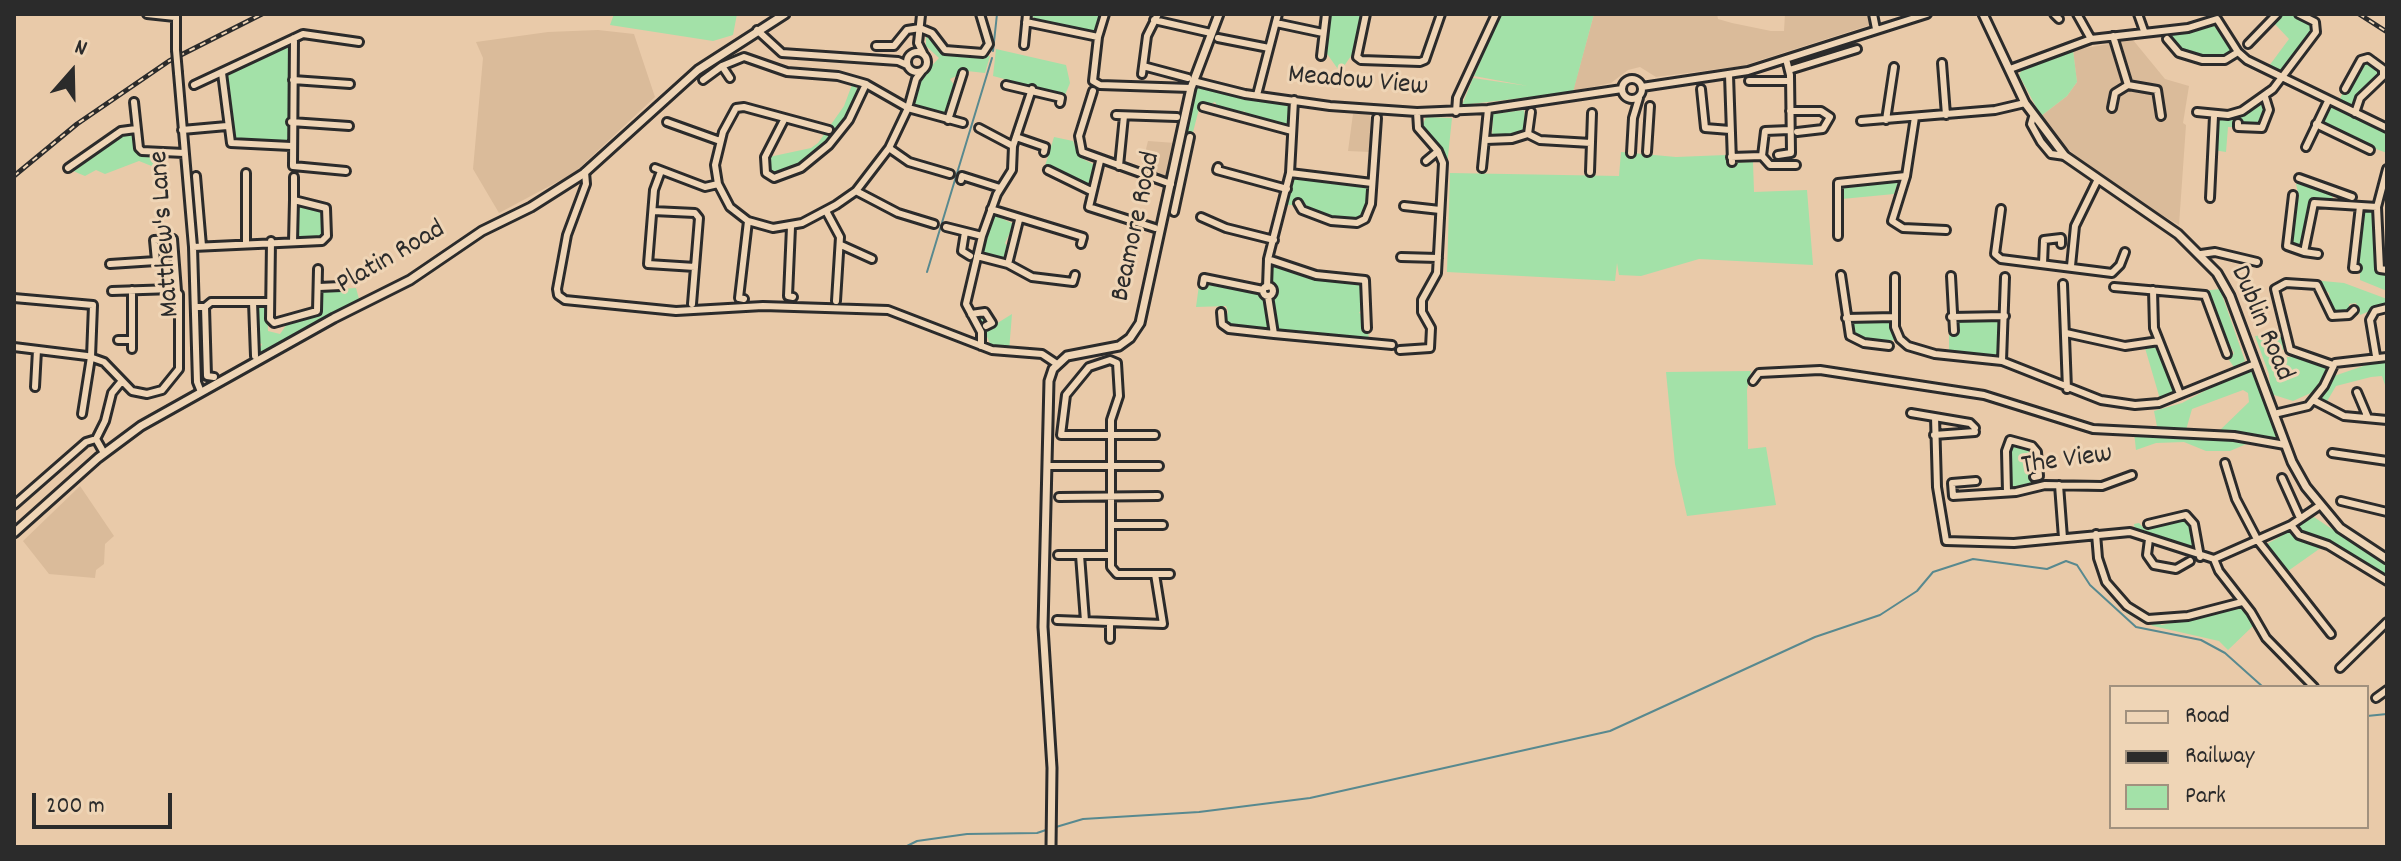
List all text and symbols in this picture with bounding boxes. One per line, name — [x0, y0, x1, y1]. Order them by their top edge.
north arrow — [32, 32, 112, 112]
text: N — [70, 33, 91, 65]
street label: Meadow View — [1286, 60, 1430, 106]
street label: Beamore Road — [1106, 149, 1170, 305]
street label: Matthew's Lane — [144, 150, 190, 318]
street label: Platin Road — [332, 215, 452, 303]
street label: Dublin Road — [2221, 261, 2299, 387]
street label: The View — [2019, 439, 2115, 485]
legend — [2109, 685, 2369, 829]
text: Road — [2185, 700, 2230, 734]
text: Railway — [2185, 740, 2254, 774]
scale bar — [36, 777, 176, 827]
text: Park — [2185, 780, 2226, 814]
text: 200 m — [46, 790, 105, 824]

